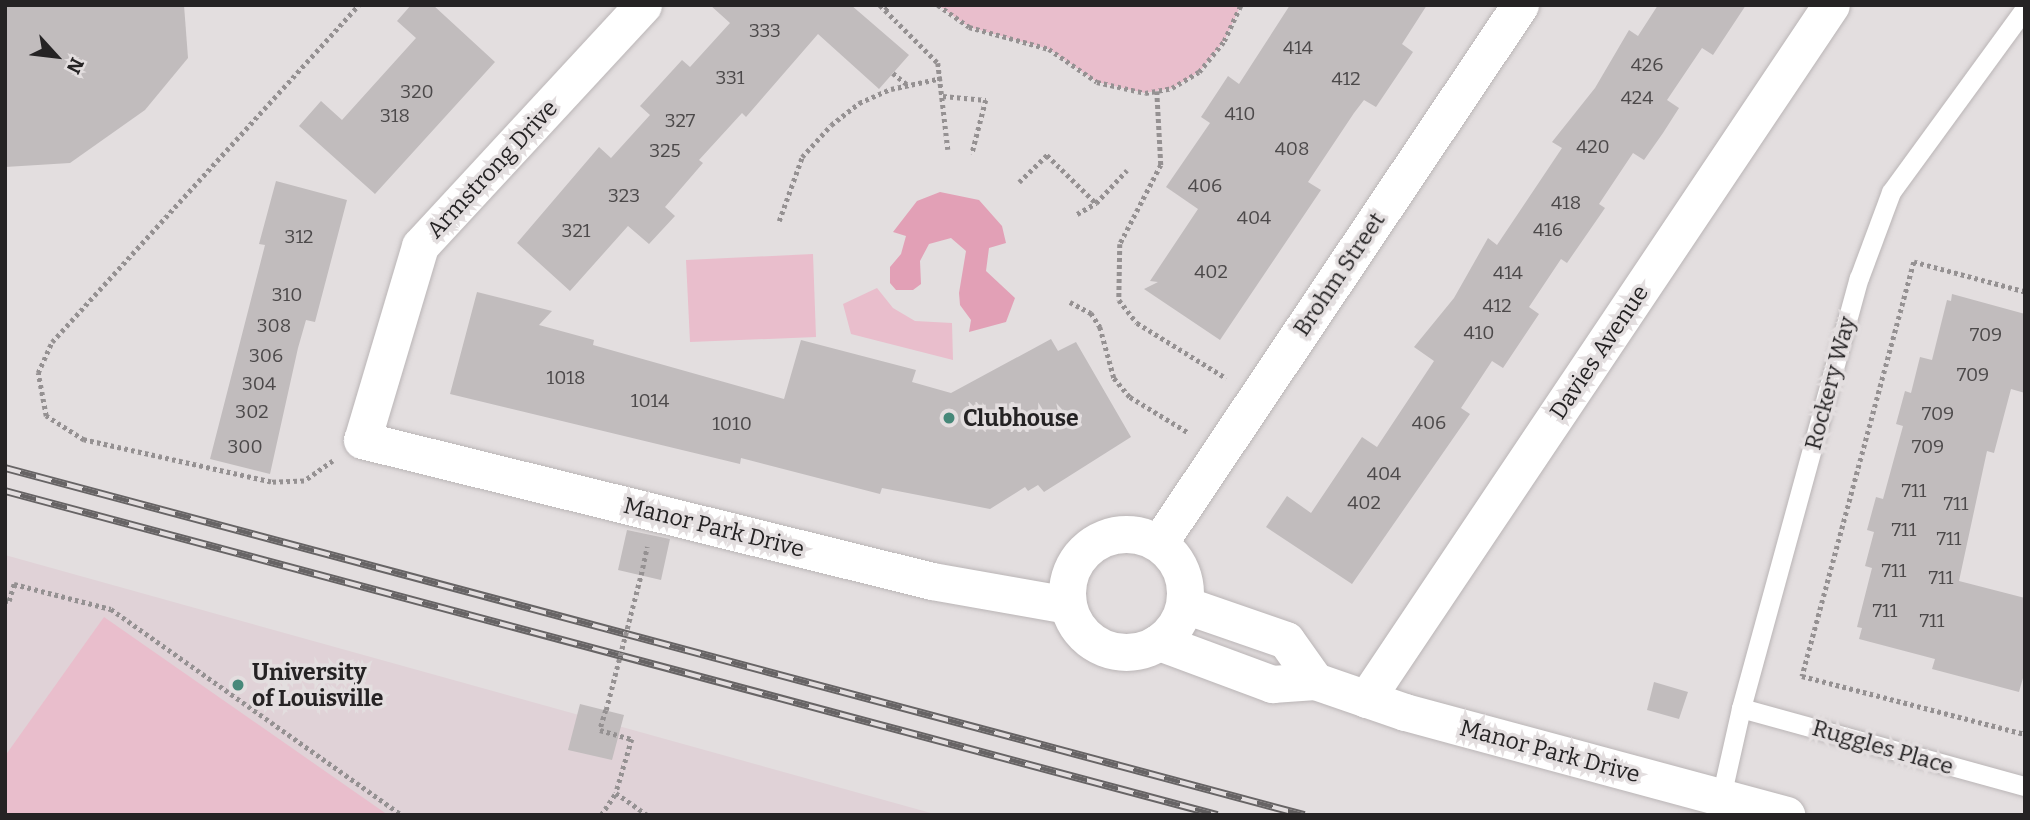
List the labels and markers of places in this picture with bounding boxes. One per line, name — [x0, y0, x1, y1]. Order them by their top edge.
place label: Clubhouse — [963, 404, 1079, 432]
marker: Clubhouse — [941, 410, 957, 426]
place label: University of Louisville — [252, 658, 383, 712]
marker: University of Louisville — [230, 677, 246, 693]

